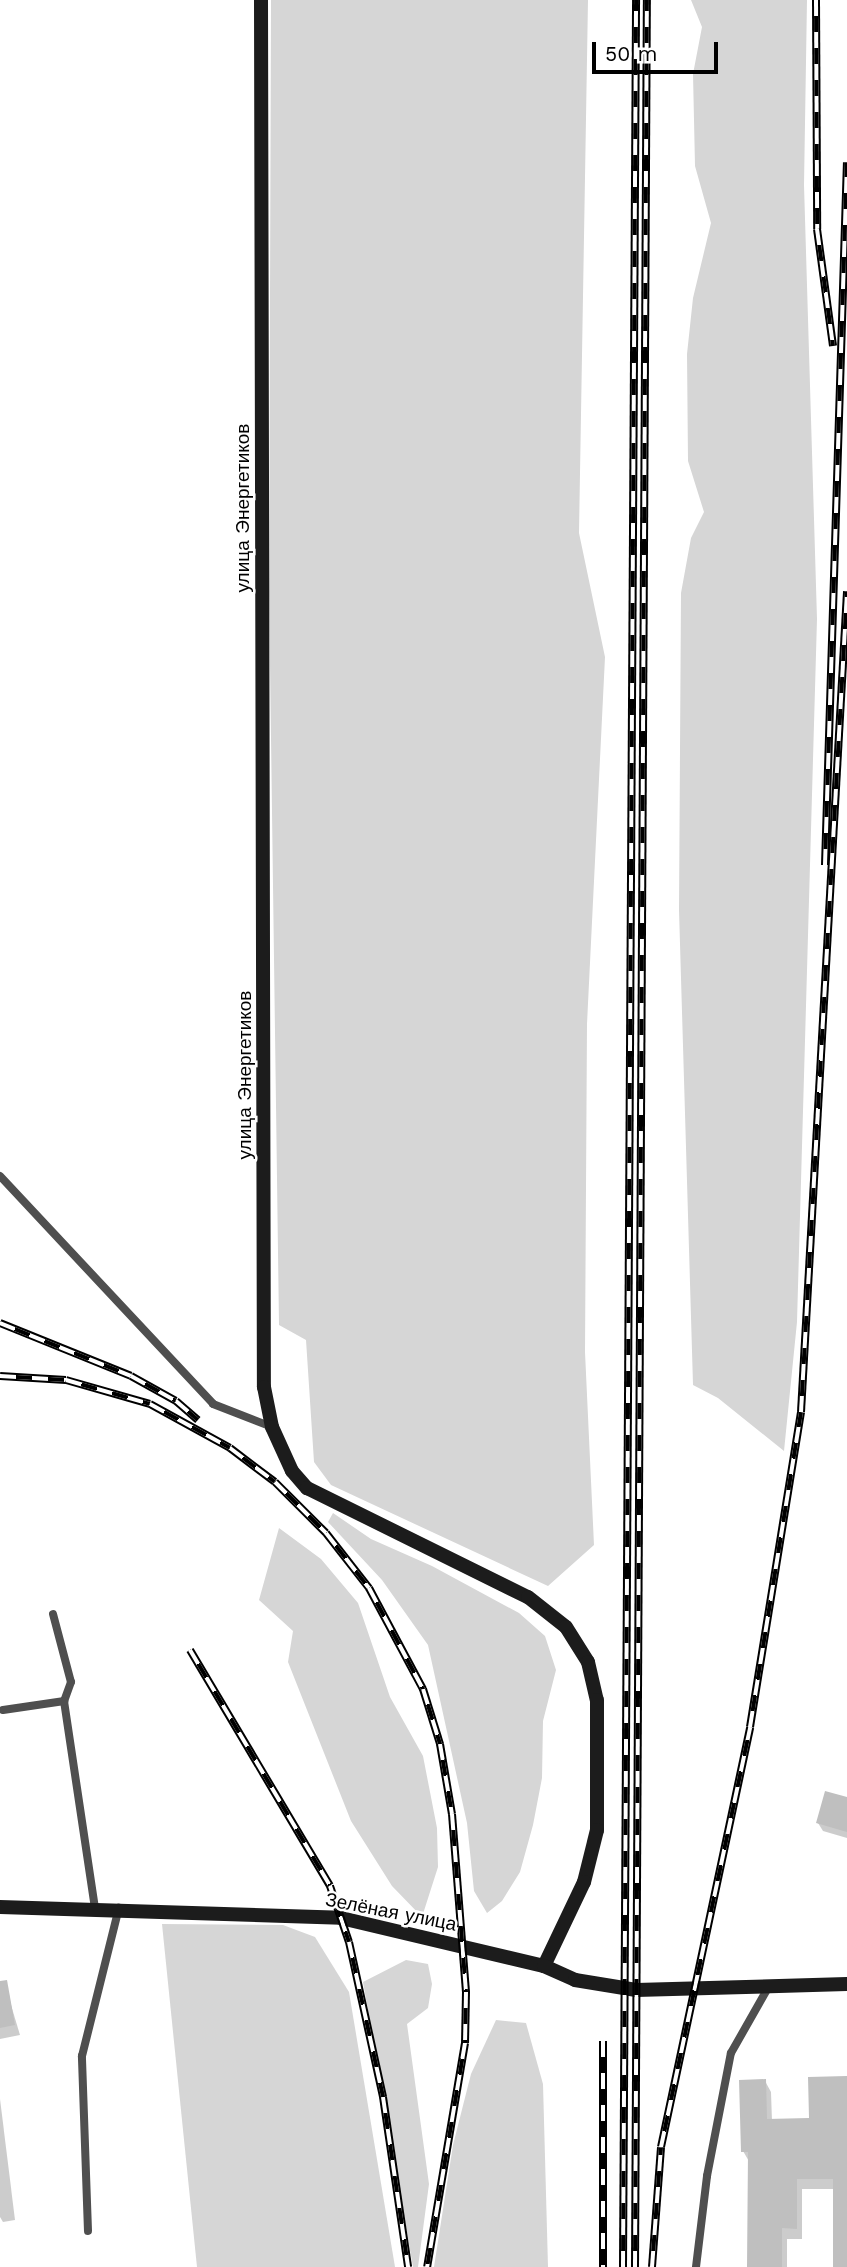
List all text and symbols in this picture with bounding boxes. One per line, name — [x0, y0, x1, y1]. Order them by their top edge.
scale bar — [595, 28, 721, 72]
text: 50 m — [605, 41, 657, 66]
street label: улица Энергетиков — [232, 424, 254, 592]
street label: улица Энергетиков — [234, 991, 256, 1159]
street label: Зелёная улица — [323, 1888, 459, 1936]

